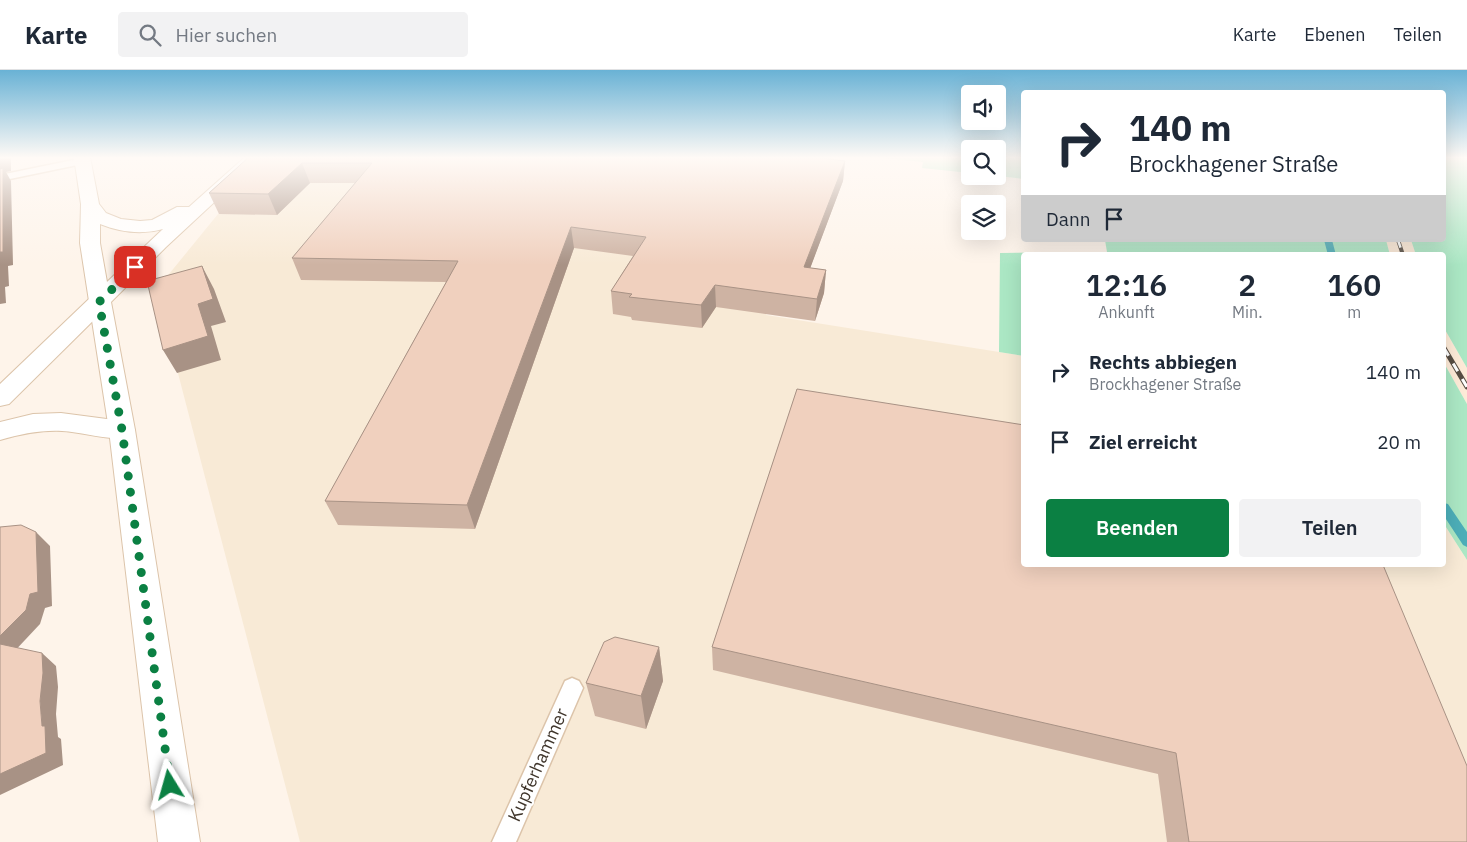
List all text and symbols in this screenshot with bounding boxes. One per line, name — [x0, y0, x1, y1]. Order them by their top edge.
search box — [118, 12, 468, 57]
text: Karte — [25, 19, 88, 51]
icon: search — [136, 21, 164, 49]
text: Hier suchen — [176, 23, 277, 47]
text: Karte — [1233, 23, 1276, 46]
text: Ebenen — [1304, 23, 1365, 46]
text: Teilen — [1393, 23, 1442, 46]
map controls — [961, 85, 1006, 240]
button: sound — [961, 85, 1006, 130]
text: 140 m — [1129, 105, 1232, 151]
icon: right — [1046, 110, 1111, 175]
button: search — [961, 140, 1006, 185]
text: Brockhagener Straße — [1129, 149, 1338, 178]
button: layers — [961, 195, 1006, 240]
icon: arrive — [1100, 205, 1128, 233]
text: Dann — [1046, 207, 1090, 231]
pin — [114, 246, 156, 288]
icon: arrive — [121, 253, 149, 281]
text: 12:16 — [1086, 265, 1167, 304]
text: 2 — [1238, 265, 1256, 304]
text: 160 — [1327, 265, 1381, 304]
text: Ankunft — [1098, 302, 1155, 322]
text: Min. — [1232, 302, 1262, 322]
text: m — [1347, 302, 1361, 322]
text: Rechts abbiegen — [1089, 350, 1237, 374]
icon: right — [1046, 358, 1074, 386]
text: 140 m — [1366, 360, 1421, 384]
text: Brockhagener Straße — [1089, 374, 1241, 394]
icon: arrive — [1046, 428, 1074, 456]
text: Ziel erreicht — [1089, 430, 1197, 454]
text: 20 m — [1377, 430, 1421, 454]
button: Beenden — [1046, 499, 1229, 557]
button: Teilen — [1239, 499, 1421, 557]
street label: Kupferhammer — [502, 704, 573, 825]
position arrow — [143, 758, 195, 810]

